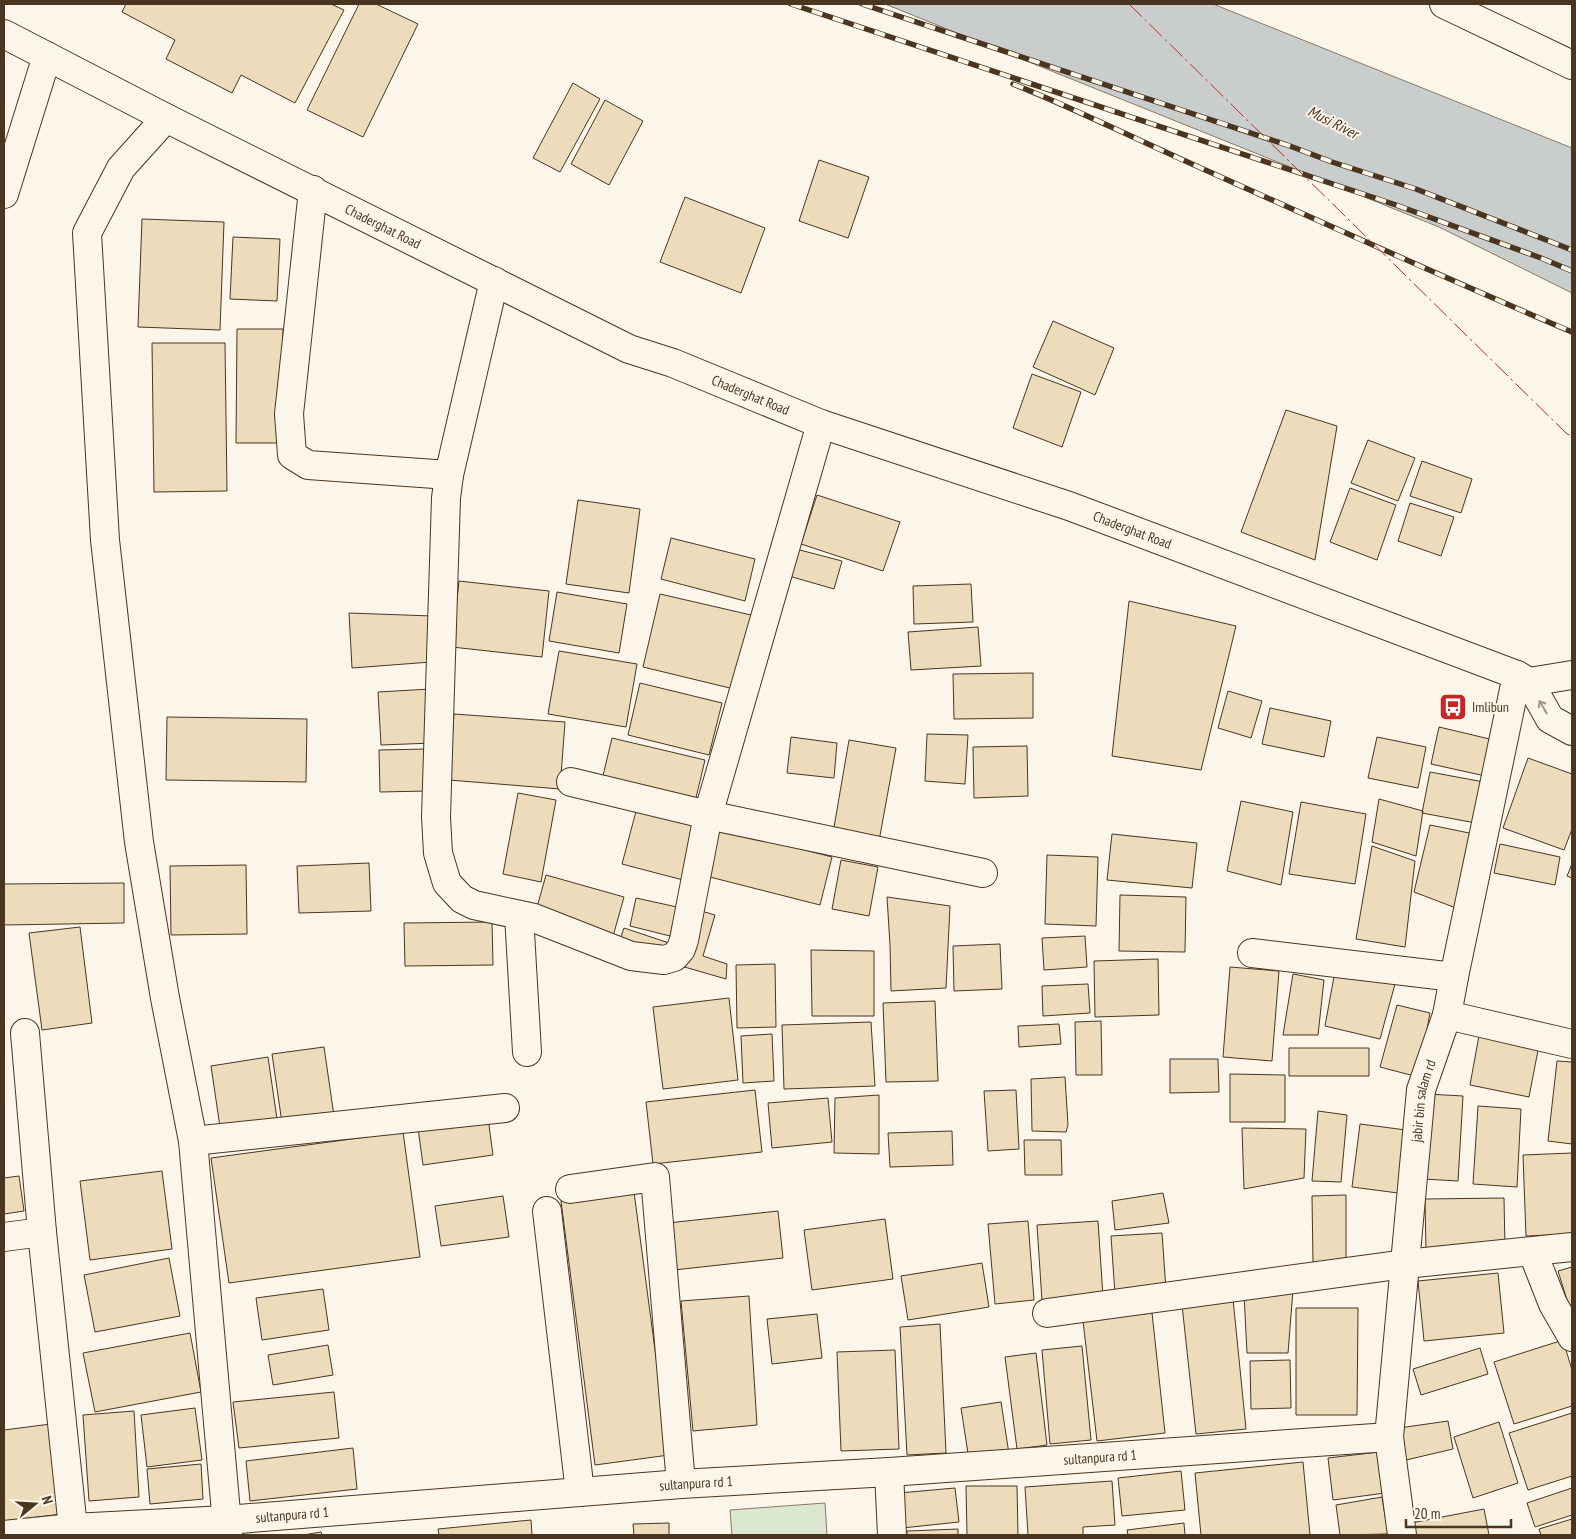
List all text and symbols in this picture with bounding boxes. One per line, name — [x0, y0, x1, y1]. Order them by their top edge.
water label: Musi River — [1305, 101, 1363, 144]
street label: Chaderghat Road — [342, 200, 424, 253]
street label: Chaderghat Road — [709, 371, 792, 419]
street label: Chaderghat Road — [1091, 507, 1174, 553]
bus stop icon: Imlibun — [1438, 692, 1468, 722]
place label: Imlibun — [1472, 698, 1509, 716]
one-way arrow — [1538, 699, 1548, 714]
street label: jabir bin salam rd — [1407, 1057, 1440, 1143]
street label: sultanpura rd 1 — [1063, 1446, 1137, 1469]
street label: sultanpura rd 1 — [659, 1472, 733, 1495]
north arrow — [10, 1479, 60, 1529]
text: N — [38, 1494, 57, 1506]
scale bar — [1406, 1496, 1511, 1528]
street label: sultanpura rd 1 — [255, 1503, 330, 1527]
text: 20 m — [1414, 1504, 1440, 1523]

